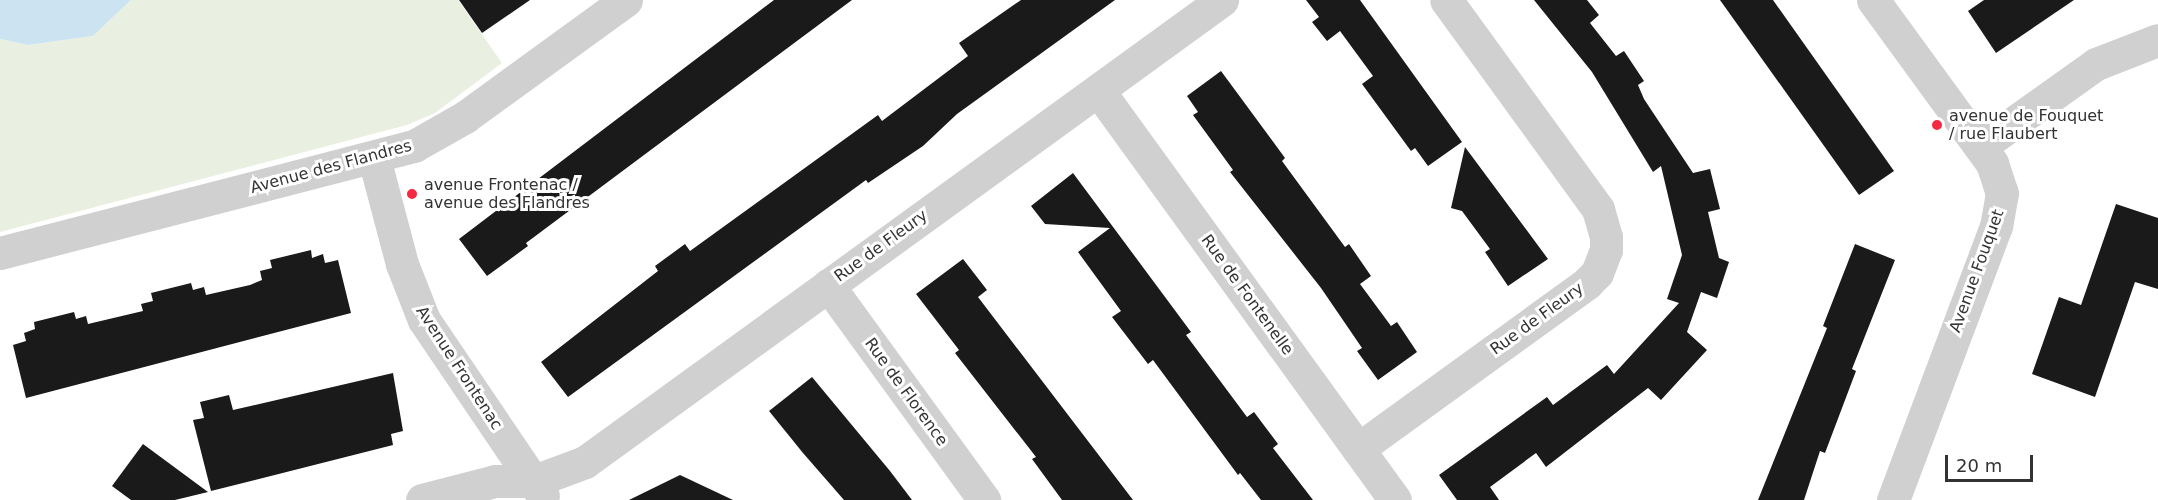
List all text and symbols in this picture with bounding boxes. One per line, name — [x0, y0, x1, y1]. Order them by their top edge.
place label: avenue de Fouquet / rue Flaubert — [1949, 106, 2103, 144]
marker: avenue de Fouquet / rue Flaubert — [1930, 118, 1944, 132]
street label: Avenue des Flandres — [248, 136, 414, 198]
place label: avenue Frontenac / avenue des Flandres — [424, 175, 590, 213]
marker: avenue Frontenac / avenue des Flandres — [405, 187, 419, 201]
street label: Rue de Fleury — [831, 206, 931, 286]
street label: Avenue Fouquet — [1946, 207, 2008, 335]
street label: Rue de Fontenelle — [1197, 231, 1297, 359]
street label: Rue de Fleury — [1487, 279, 1587, 359]
street label: Avenue Frontenac — [412, 303, 506, 433]
street label: Rue de Florence — [860, 334, 952, 450]
scale bar — [1948, 443, 2036, 481]
text: 20 m — [1956, 455, 2002, 476]

